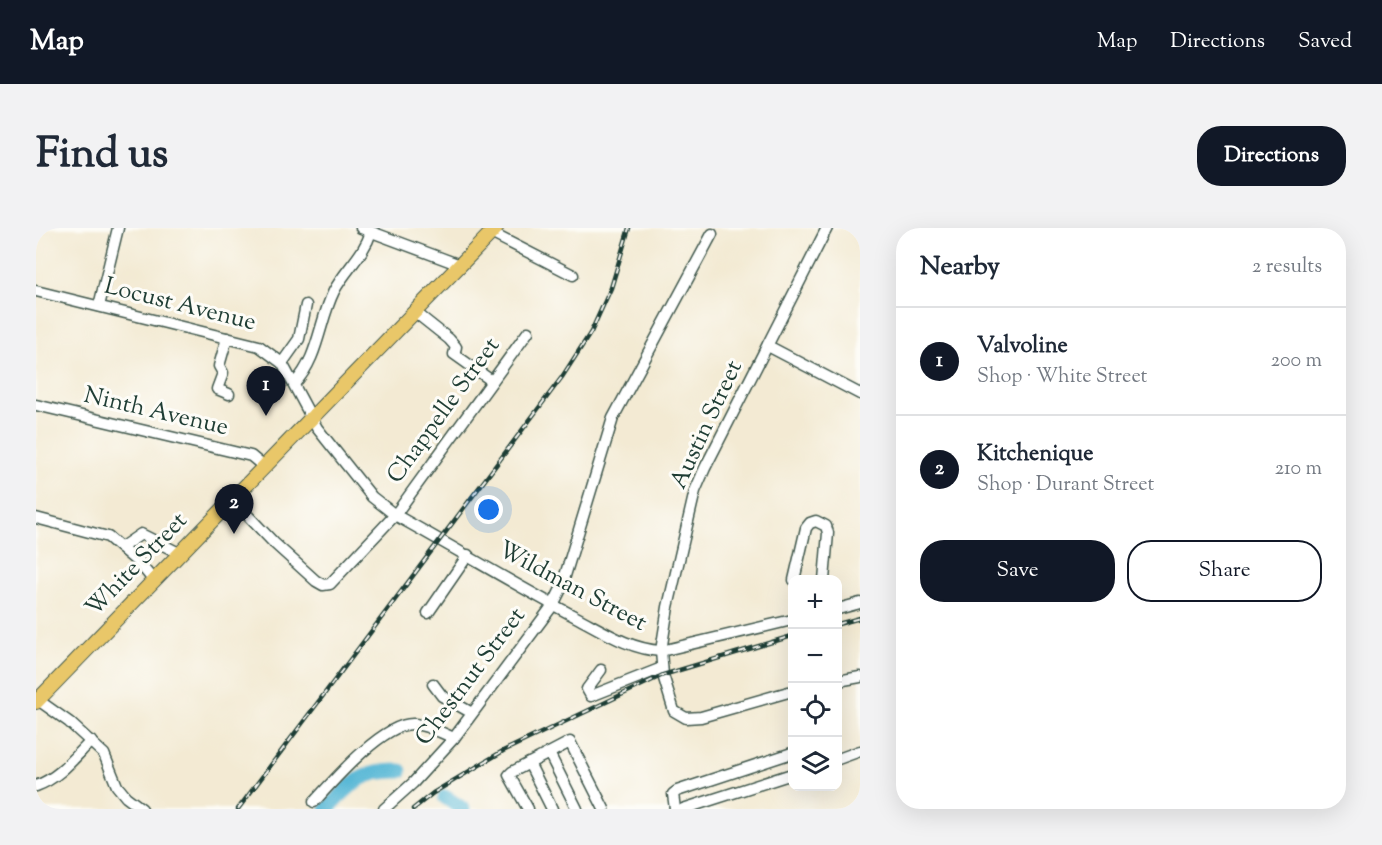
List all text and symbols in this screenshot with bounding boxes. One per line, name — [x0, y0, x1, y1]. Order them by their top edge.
text: Map — [30, 22, 84, 62]
text: Map — [1097, 27, 1137, 57]
text: Directions — [1170, 27, 1265, 57]
text: Saved — [1298, 27, 1352, 57]
text: Find us — [36, 126, 168, 186]
button: Directions — [1197, 126, 1346, 186]
text: Nearby — [920, 249, 1000, 286]
text: 2 results — [1252, 253, 1322, 282]
street label: Locust Avenue — [101, 270, 259, 340]
street label: Chappelle Street — [379, 331, 509, 491]
text: Valvoline — [977, 331, 1068, 363]
text: 1 — [936, 347, 943, 376]
text: 200 m — [1271, 347, 1322, 376]
street label: Austin Street — [662, 355, 752, 495]
text: Shop · White Street — [977, 363, 1147, 392]
pin: 1 — [246, 366, 286, 416]
street label: Ninth Avenue — [80, 379, 232, 445]
text: Kitchenique — [977, 439, 1094, 471]
text: 2 — [935, 455, 944, 484]
text: 210 m — [1275, 455, 1322, 484]
text: Shop · Durant Street — [977, 471, 1154, 500]
pin: 2 — [214, 484, 254, 534]
your location — [474, 495, 503, 524]
street label: White Street — [78, 505, 196, 625]
street label: Wildman Street — [492, 533, 652, 641]
button: Save — [920, 540, 1115, 602]
button: Share — [1127, 540, 1322, 602]
map controls — [788, 575, 842, 791]
button: + — [788, 575, 842, 629]
street label: Chestnut Street — [408, 601, 534, 753]
button: − — [788, 629, 842, 683]
button: locate — [788, 683, 842, 737]
button: layers — [788, 737, 842, 791]

